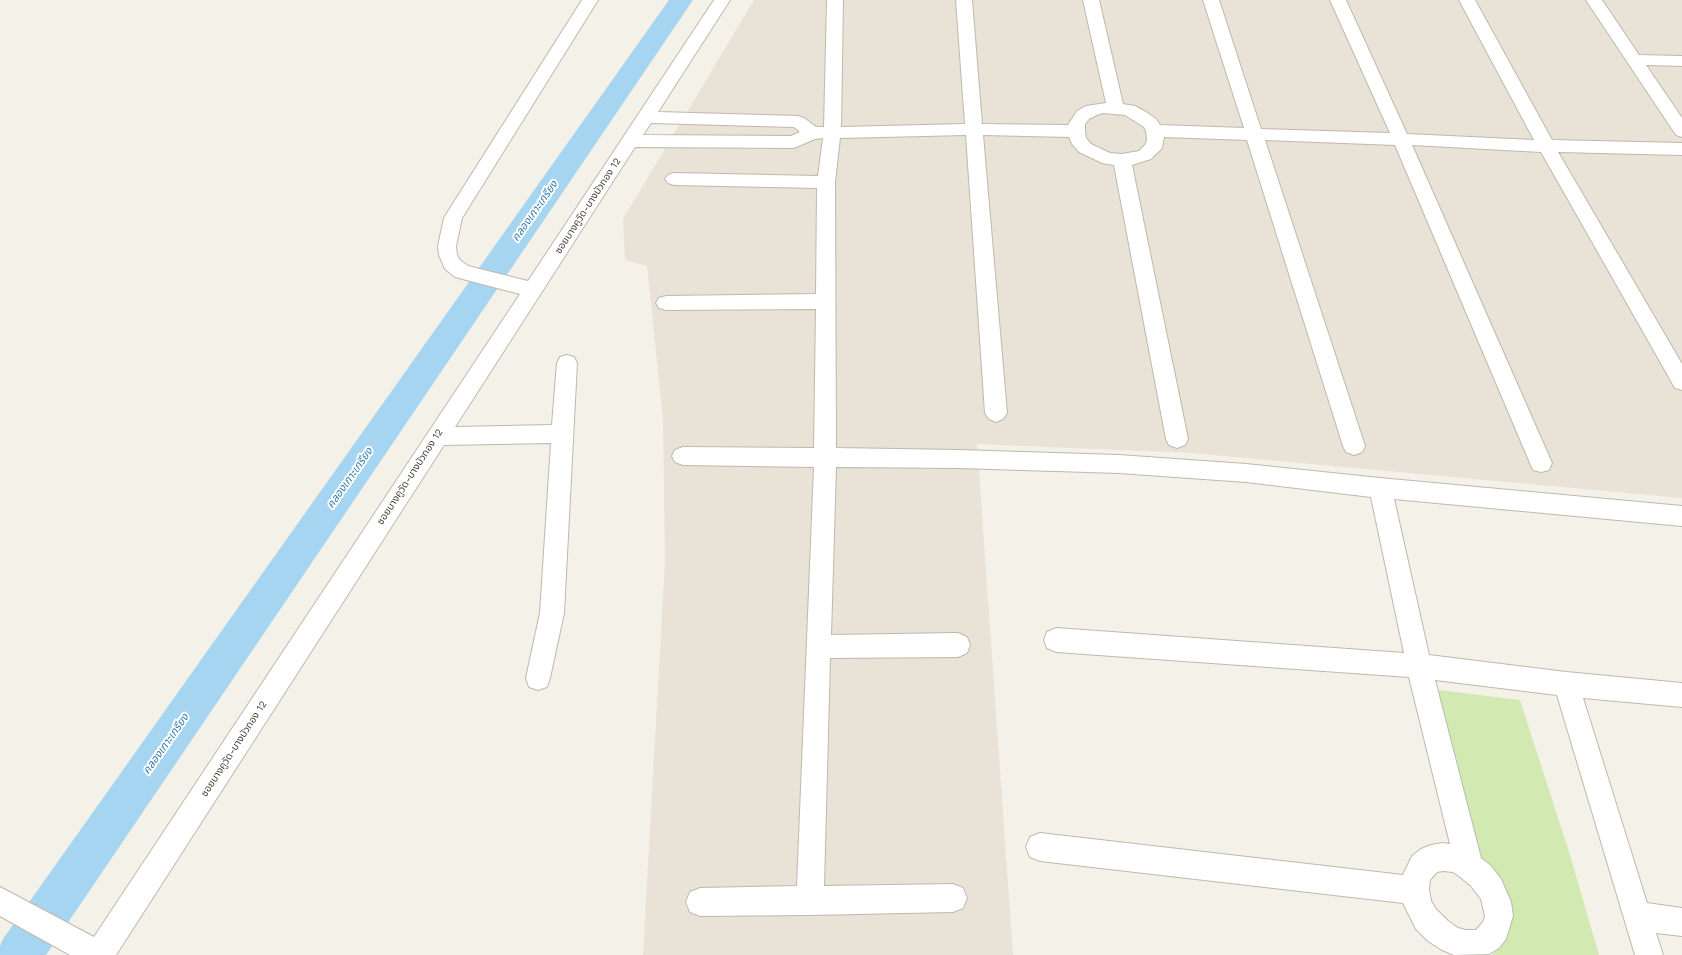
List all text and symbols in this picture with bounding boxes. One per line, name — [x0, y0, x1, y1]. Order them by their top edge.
street label: ซอยบางคูวัด-บางบัวทอง 12 — [553, 156, 623, 256]
water label: คลองเกาะเกรียง — [509, 178, 561, 244]
street label: ซอยบางคูวัด-บางบัวทอง 12 — [375, 427, 445, 527]
water label: คลองเกาะเกรียง — [324, 445, 376, 511]
street label: ซอยบางคูวัด-บางบัวทอง 12 — [199, 699, 269, 799]
water label: คลองเกาะเกรียง — [140, 711, 192, 777]

